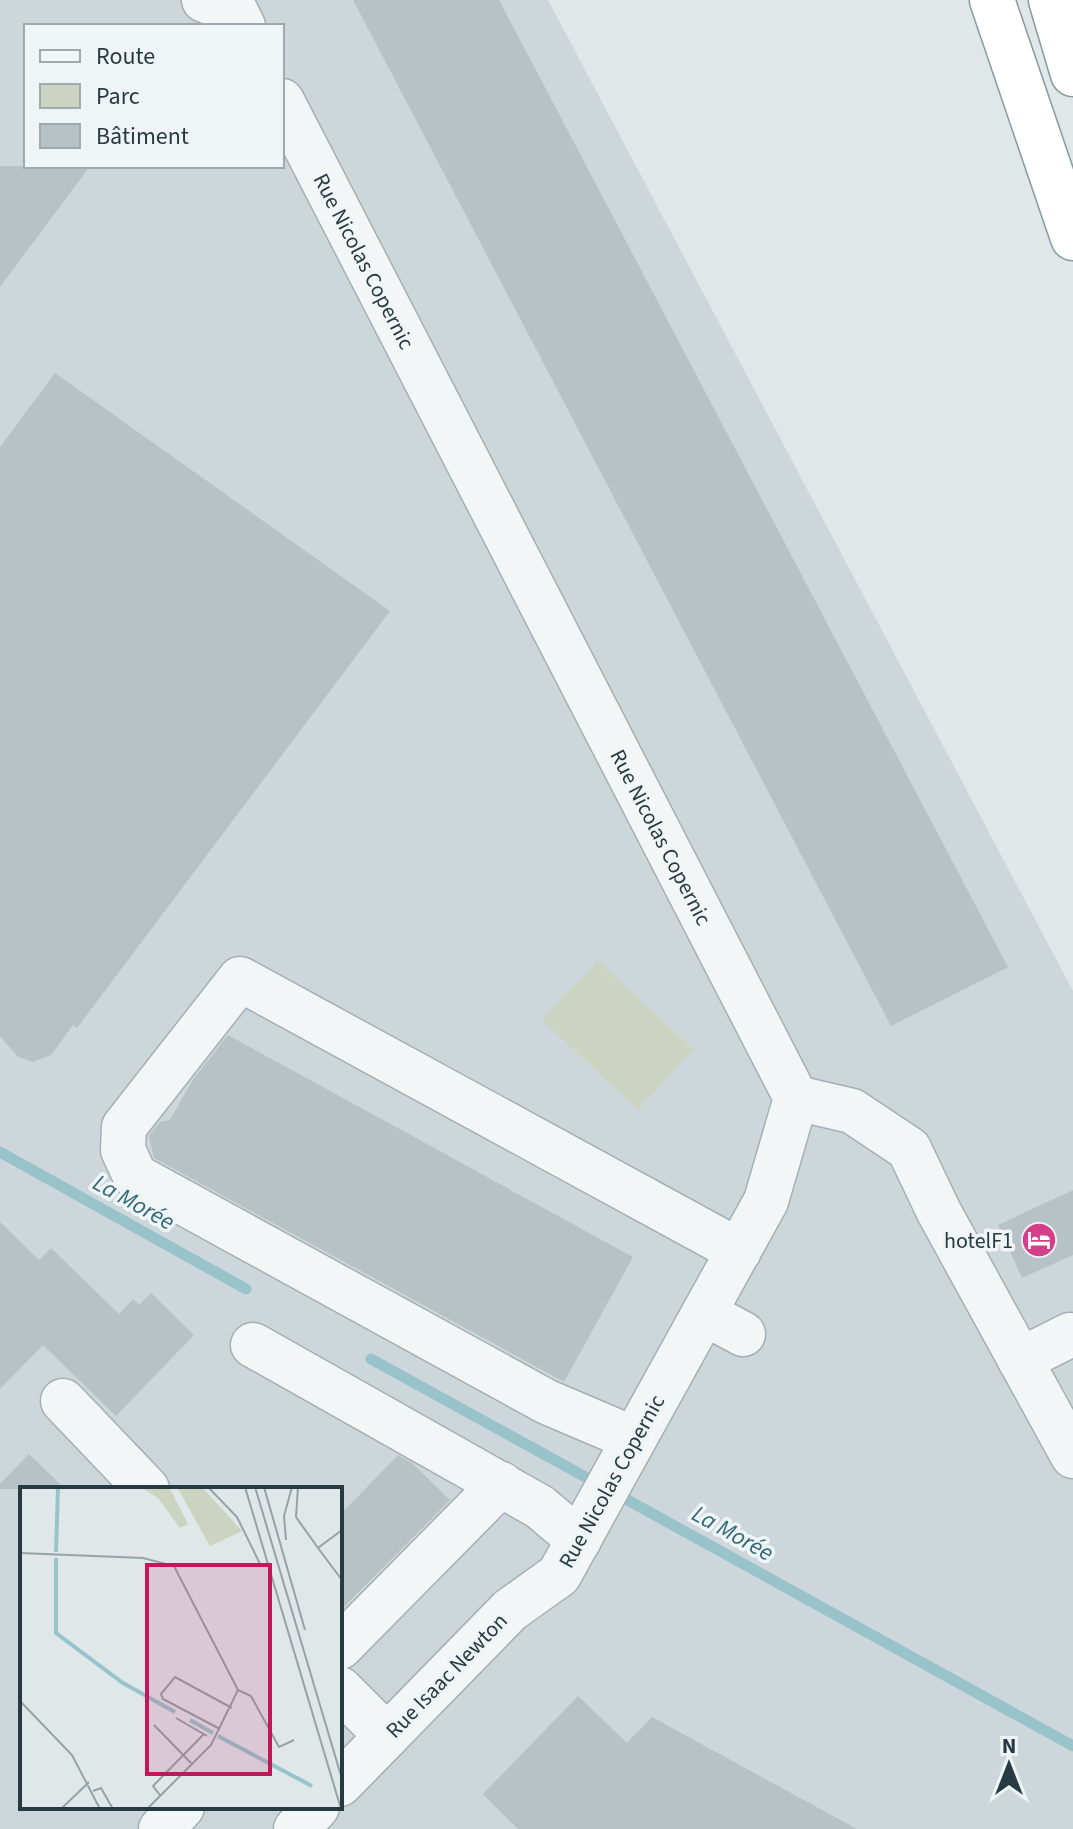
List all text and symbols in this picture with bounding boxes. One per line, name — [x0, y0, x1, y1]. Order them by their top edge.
legend — [24, 24, 284, 168]
text: Route — [96, 39, 155, 74]
text: Parc — [96, 79, 140, 114]
text: Bâtiment — [96, 119, 189, 154]
street label: Rue Nicolas Copernic — [305, 168, 422, 355]
street label: Rue Nicolas Copernic — [602, 744, 719, 931]
water label: La Morée — [86, 1166, 181, 1239]
hotel icon: hotelF1 — [1020, 1221, 1058, 1259]
place label: hotelF1 — [944, 1225, 1013, 1257]
street label: Rue Nicolas Copernic — [551, 1389, 673, 1574]
inset map — [20, 1487, 342, 1809]
water label: La Morée — [685, 1497, 780, 1570]
street label: Rue Isaac Newton — [378, 1606, 515, 1746]
north arrow — [969, 1725, 1049, 1805]
text: N — [1002, 1730, 1016, 1762]

